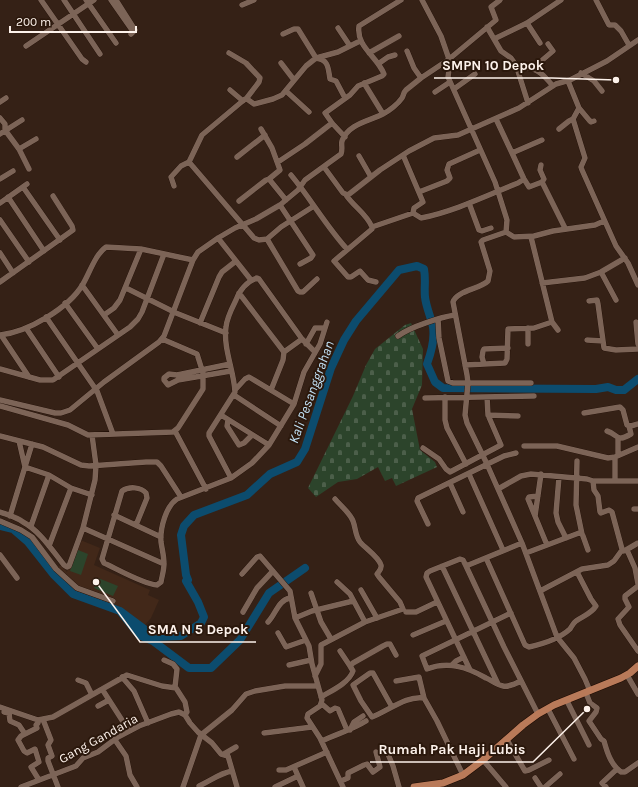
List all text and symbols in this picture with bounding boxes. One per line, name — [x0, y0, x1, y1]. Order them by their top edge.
scale bar — [10, 8, 136, 34]
text: 200 m — [16, 15, 51, 29]
callout: SMPN 10 Depok — [434, 52, 552, 78]
text: SMPN 10 Depok — [442, 57, 545, 74]
water label: Kali Pesanggrahan — [285, 338, 338, 446]
callout: SMA N 5 Depok — [140, 616, 256, 642]
text: SMA N 5 Depok — [148, 621, 249, 638]
street label: Gang Gandaria — [56, 711, 140, 766]
callout: Rumah Pak Haji Lubis — [370, 736, 533, 762]
text: Rumah Pak Haji Lubis — [379, 741, 525, 758]

